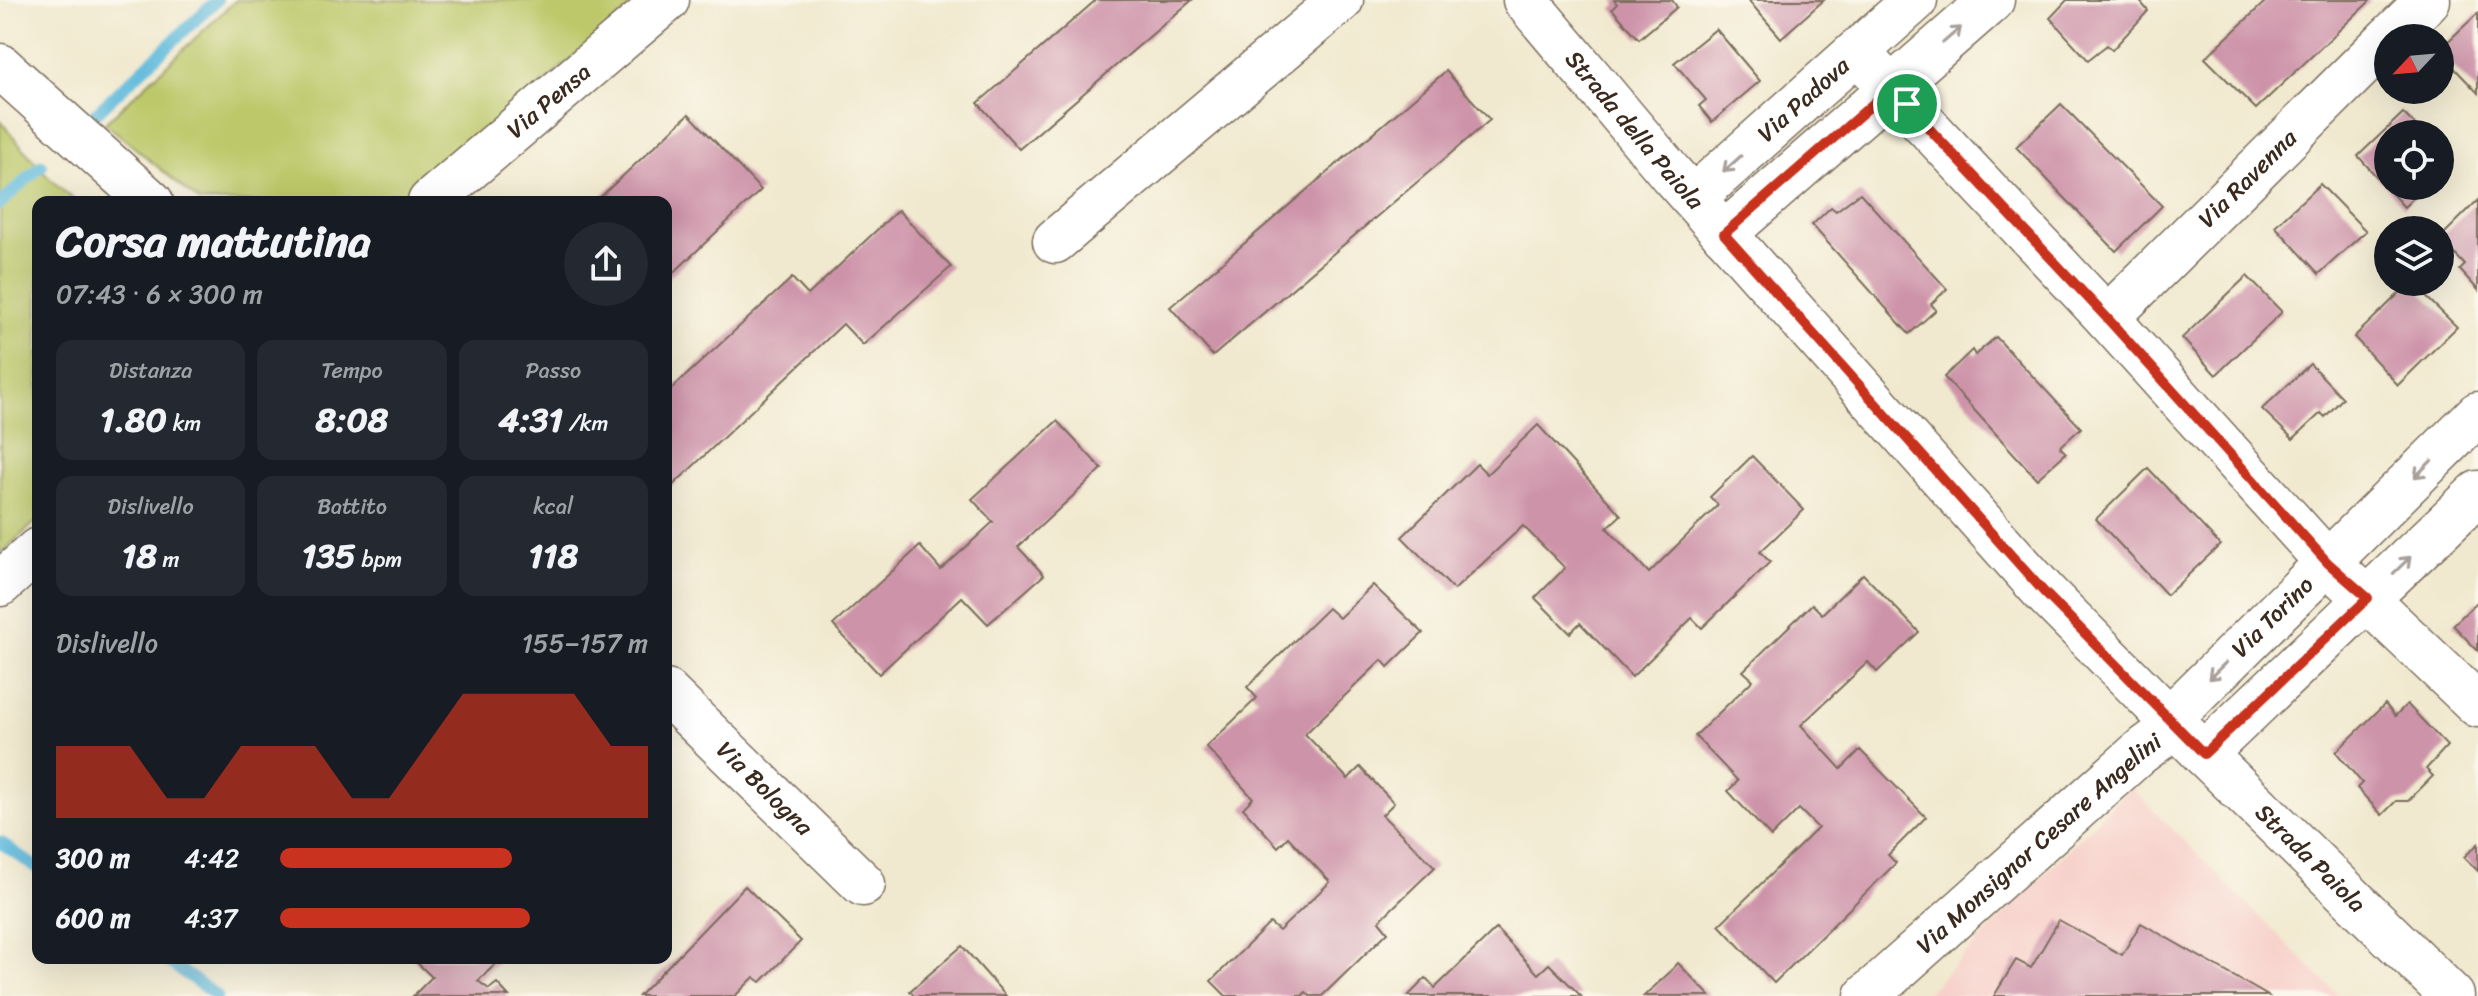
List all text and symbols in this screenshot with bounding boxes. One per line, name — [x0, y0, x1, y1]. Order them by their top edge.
north arrow — [2374, 24, 2454, 104]
map controls — [2374, 24, 2454, 296]
one-way arrow — [1941, 26, 1961, 44]
street label: Strada della Paiola — [1554, 40, 1716, 220]
street label: Via Padova — [1747, 45, 1860, 153]
street label: Via Pensa — [497, 52, 601, 150]
pin — [1873, 70, 1941, 138]
icon: arrive — [1885, 82, 1929, 126]
street label: Via Ravenna — [2188, 118, 2308, 238]
button: locate — [2374, 120, 2454, 200]
one-way arrow — [1722, 155, 1742, 173]
text: Corsa mattutina — [56, 202, 371, 280]
button: layers — [2374, 216, 2454, 296]
button: share — [564, 222, 648, 306]
text: 07:43 · 6 × 300 m — [56, 271, 263, 317]
text: Distanza — [109, 351, 192, 390]
text: Tempo — [321, 351, 383, 390]
text: Passo — [525, 351, 581, 390]
text: 1.80 — [100, 390, 167, 450]
text: 8:08 — [316, 390, 388, 450]
text: 4:31 — [498, 390, 563, 450]
text: km — [167, 404, 201, 443]
text: /km — [563, 404, 608, 443]
one-way arrow — [2414, 459, 2433, 478]
text: Dislivello — [108, 487, 194, 526]
text: Battito — [317, 487, 387, 526]
text: kcal — [533, 487, 573, 526]
text: 18 — [122, 526, 157, 586]
text: 135 — [302, 526, 356, 586]
text: 118 — [528, 526, 578, 586]
text: m — [157, 540, 180, 579]
text: bpm — [356, 540, 402, 579]
one-way arrow — [2392, 556, 2412, 575]
street label: Via Torino — [2221, 566, 2324, 668]
text: Dislivello — [56, 620, 158, 666]
text: 155–157 m — [522, 620, 648, 666]
one-way arrow — [2207, 662, 2227, 681]
street label: Via Monsignor Cesare Angelini — [1906, 721, 2172, 964]
street label: Via Bologna — [706, 730, 824, 847]
street label: Strada Paiola — [2245, 793, 2376, 923]
text: 300 m — [56, 835, 130, 881]
text: 4:42 — [184, 835, 239, 881]
text: 600 m — [56, 895, 130, 941]
text: 4:37 — [184, 895, 237, 941]

